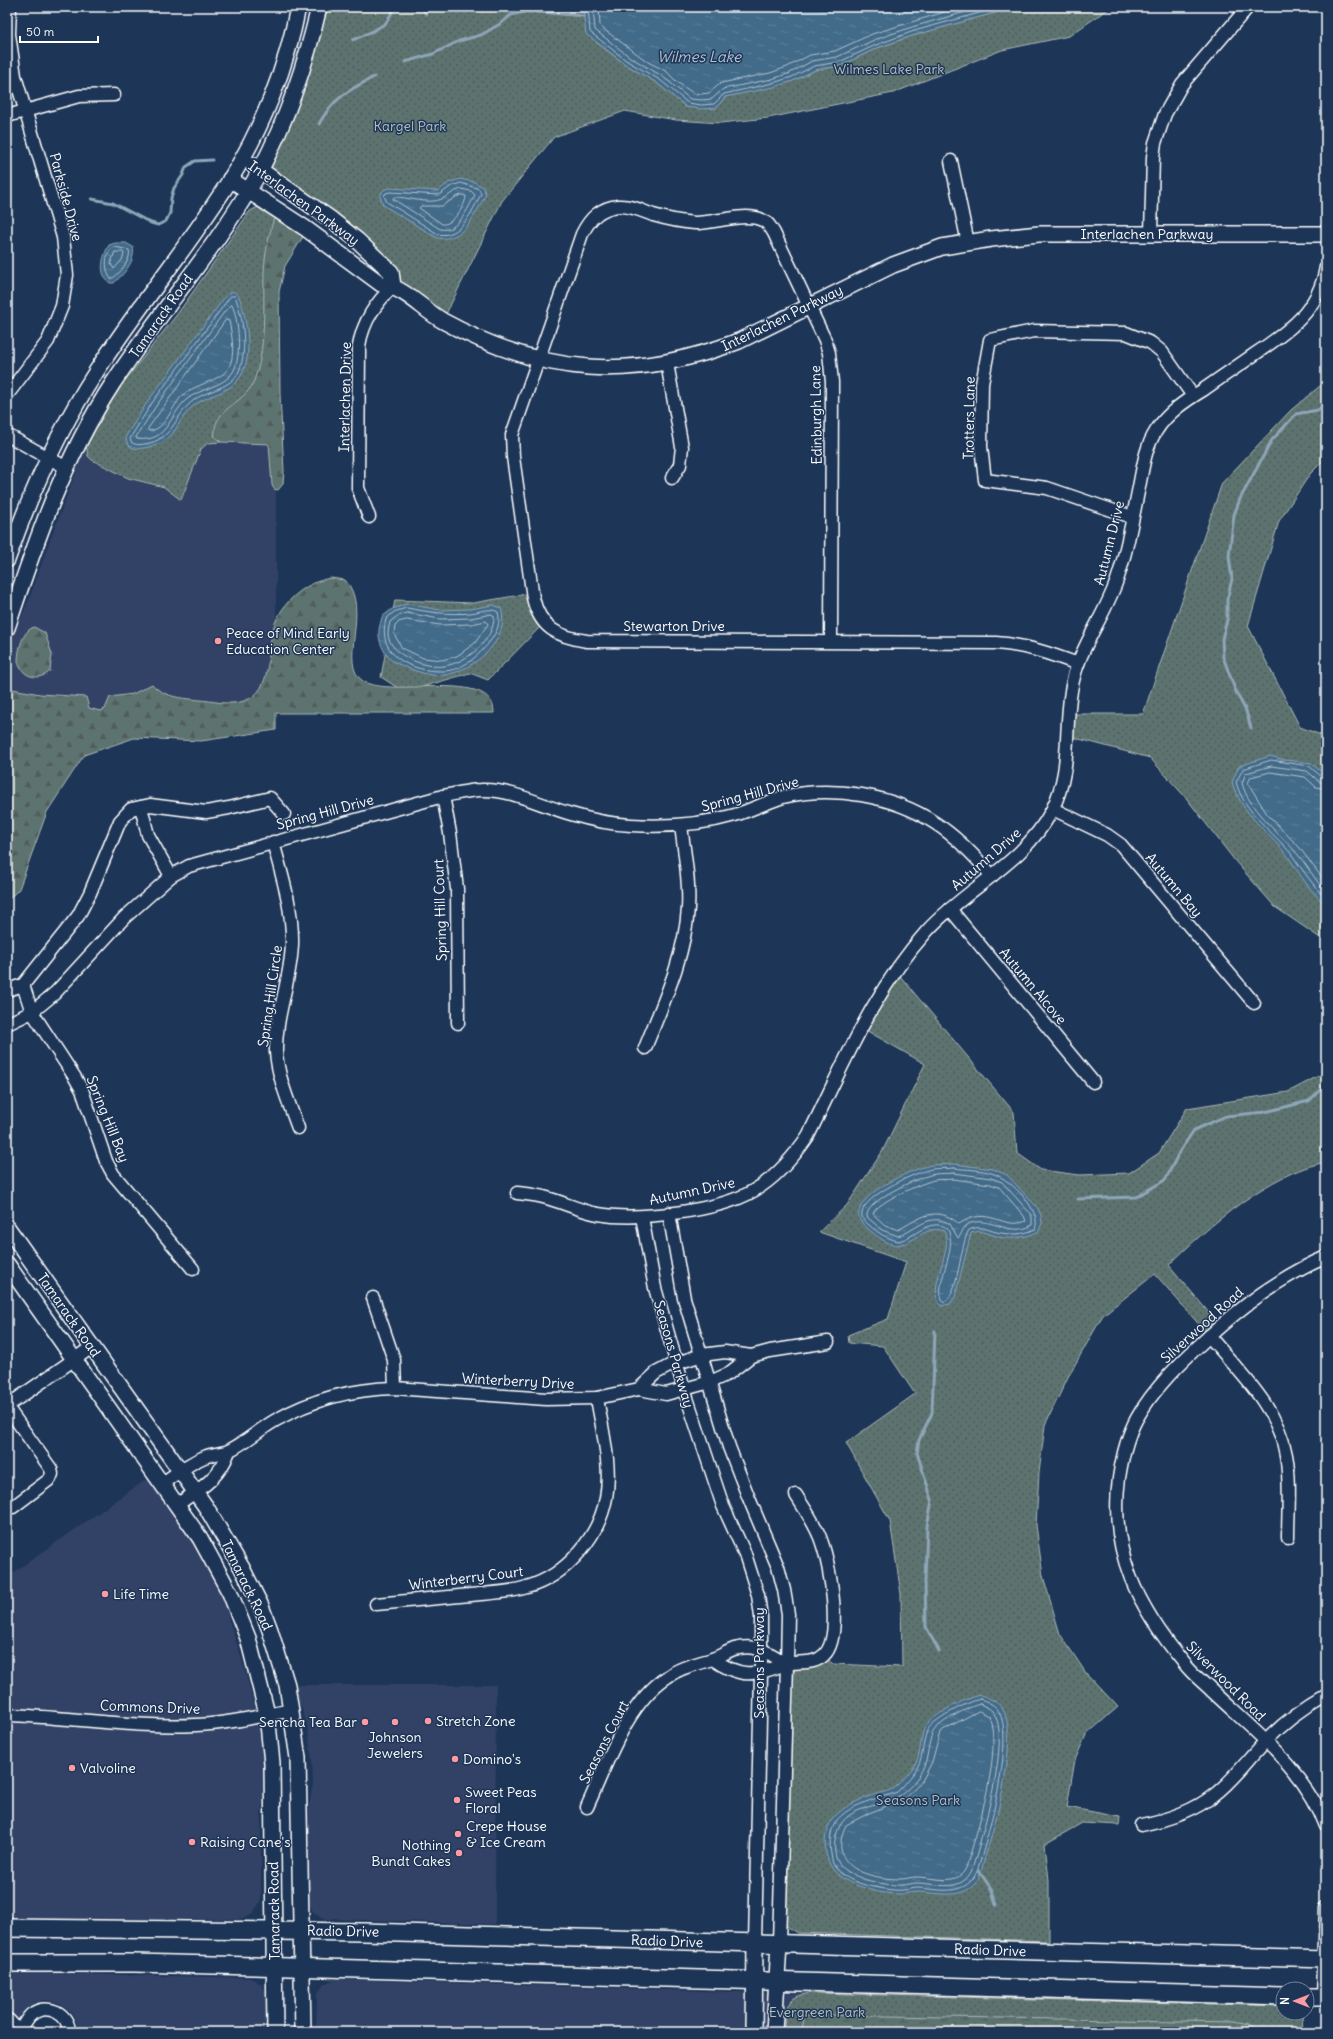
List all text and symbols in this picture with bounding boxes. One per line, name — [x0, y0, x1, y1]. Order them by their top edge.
scale bar — [20, 18, 98, 44]
text: 50 m — [26, 24, 55, 39]
water label: Wilmes Lake — [657, 47, 742, 66]
park label: Wilmes Lake Park — [834, 60, 944, 78]
park label: Kargel Park — [374, 117, 446, 135]
street label: Parkside Drive — [46, 151, 86, 243]
street label: Interlachen Parkway — [245, 157, 363, 249]
street label: Interlachen Parkway — [1081, 225, 1213, 243]
street label: Tamarack Road — [125, 270, 197, 362]
street label: Interlachen Parkway — [718, 281, 846, 355]
street label: Interlachen Drive — [335, 342, 355, 452]
street label: Edinburgh Lane — [806, 365, 826, 465]
street label: Trotters Lane — [959, 376, 979, 460]
street label: Autumn Drive — [1090, 499, 1128, 587]
street label: Stewarton Drive — [623, 617, 725, 635]
place label: Peace of Mind Early Education Center — [226, 624, 350, 658]
marker: Peace of Mind Early Education Center — [213, 636, 223, 646]
street label: Spring Hill Drive — [699, 772, 801, 816]
street label: Spring Hill Drive — [274, 790, 376, 834]
street label: Autumn Drive — [947, 824, 1025, 894]
street label: Autumn Bay — [1142, 849, 1206, 921]
street label: Spring Hill Court — [429, 858, 451, 961]
street label: Spring Hill Circle — [254, 944, 286, 1048]
street label: Autumn Alcove — [996, 944, 1070, 1028]
street label: Spring Hill Bay — [82, 1073, 134, 1165]
street label: Autumn Drive — [648, 1173, 736, 1209]
street label: Tamarack Road — [33, 1269, 105, 1361]
street label: Silverwood Road — [1157, 1283, 1247, 1367]
street label: Seasons Parkway — [650, 1298, 698, 1410]
street label: Winterberry Drive — [461, 1369, 575, 1393]
street label: Tamarack Road — [217, 1537, 277, 1633]
street label: Winterberry Court — [408, 1562, 525, 1594]
place label: Life Time — [113, 1585, 169, 1603]
marker: Life Time — [100, 1589, 110, 1599]
street label: Seasons Parkway — [750, 1607, 768, 1719]
street label: Silverwood Road — [1182, 1637, 1270, 1725]
street label: Commons Drive — [100, 1696, 200, 1718]
street label: Seasons Court — [575, 1697, 633, 1787]
place label: Stretch Zone — [436, 1712, 516, 1730]
place label: Sencha Tea Bar — [259, 1713, 357, 1731]
marker: Stretch Zone — [423, 1716, 433, 1726]
marker: Sencha Tea Bar — [360, 1717, 370, 1727]
marker: Johnson Jewelers — [390, 1717, 400, 1727]
place label: Johnson Jewelers — [367, 1728, 423, 1762]
place label: Domino's — [463, 1750, 521, 1768]
marker: Domino's — [450, 1754, 460, 1764]
place label: Valvoline — [80, 1759, 136, 1777]
marker: Valvoline — [67, 1763, 77, 1773]
place label: Sweet Peas Floral — [465, 1783, 537, 1817]
park label: Seasons Park — [876, 1791, 960, 1809]
marker: Sweet Peas Floral — [452, 1795, 462, 1805]
place label: Crepe House & Ice Cream — [466, 1817, 547, 1851]
marker: Crepe House & Ice Cream — [453, 1829, 463, 1839]
place label: Raising Cane's — [200, 1833, 291, 1851]
place label: Nothing Bundt Cakes — [371, 1836, 451, 1870]
marker: Raising Cane's — [187, 1837, 197, 1847]
marker: Nothing Bundt Cakes — [454, 1848, 464, 1858]
street label: Tamarack Road — [264, 1862, 284, 1960]
street label: Radio Drive — [307, 1921, 379, 1941]
street label: Radio Drive — [630, 1931, 704, 1951]
street label: Radio Drive — [953, 1940, 1027, 1960]
north arrow — [1275, 1981, 1315, 2021]
text: N — [1278, 1997, 1292, 2005]
park label: Evergreen Park — [769, 2003, 865, 2021]

